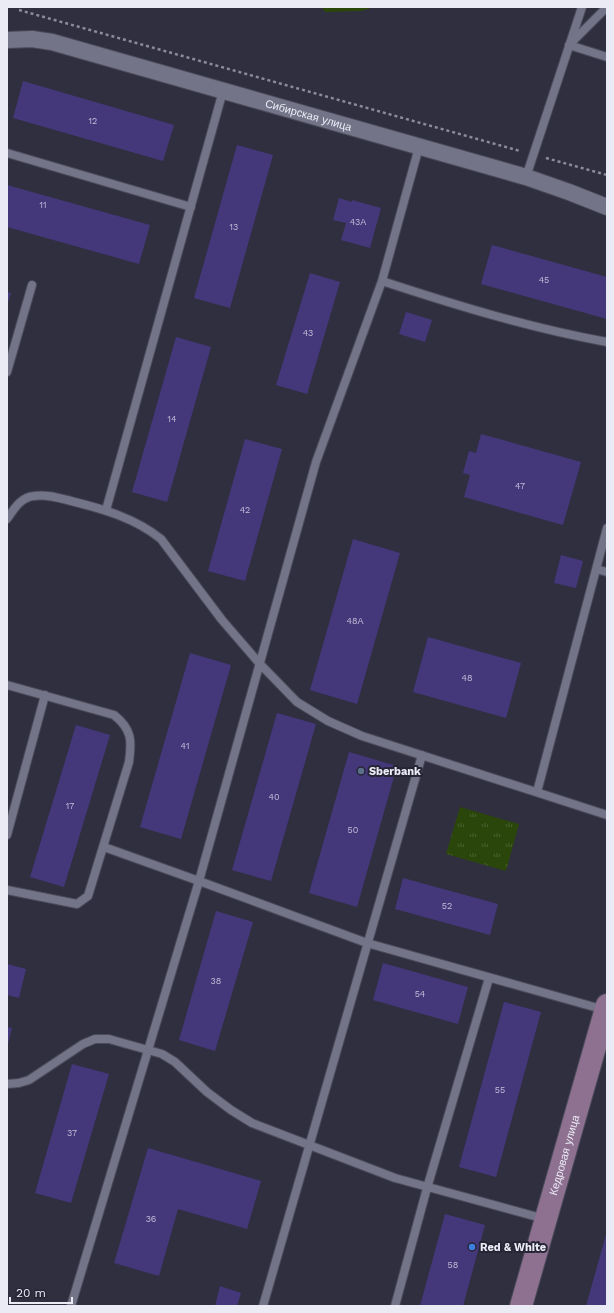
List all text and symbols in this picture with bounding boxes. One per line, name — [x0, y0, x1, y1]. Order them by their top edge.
street label: Сибирская улица — [264, 97, 354, 134]
house number: 12 — [89, 116, 97, 126]
house number: 11 — [39, 200, 47, 210]
house number: 43А — [350, 217, 366, 227]
house number: 13 — [230, 222, 238, 232]
house number: 45 — [539, 275, 549, 285]
house number: 43 — [303, 328, 313, 338]
house number: 14 — [167, 414, 177, 424]
house number: 47 — [515, 481, 525, 491]
house number: 42 — [240, 505, 250, 515]
house number: 48А — [346, 616, 364, 626]
house number: 48 — [461, 673, 473, 683]
house number: 41 — [181, 741, 189, 751]
place label: Sberbank — [369, 765, 421, 778]
marker: Sberbank — [356, 766, 366, 776]
house number: 40 — [268, 792, 280, 802]
house number: 17 — [66, 801, 74, 811]
house number: 50 — [348, 825, 359, 835]
house number: 52 — [442, 901, 452, 911]
house number: 38 — [211, 976, 221, 986]
house number: 54 — [415, 989, 426, 999]
house number: 55 — [495, 1085, 505, 1095]
street label: Кедровая улица — [547, 1113, 582, 1197]
house number: 37 — [67, 1128, 77, 1138]
house number: 36 — [146, 1214, 156, 1224]
place label: Red & White — [480, 1241, 546, 1254]
marker: Red & White — [467, 1242, 477, 1252]
house number: 58 — [448, 1260, 458, 1270]
scale bar — [10, 1279, 72, 1305]
text: 20 m — [16, 1286, 46, 1300]

